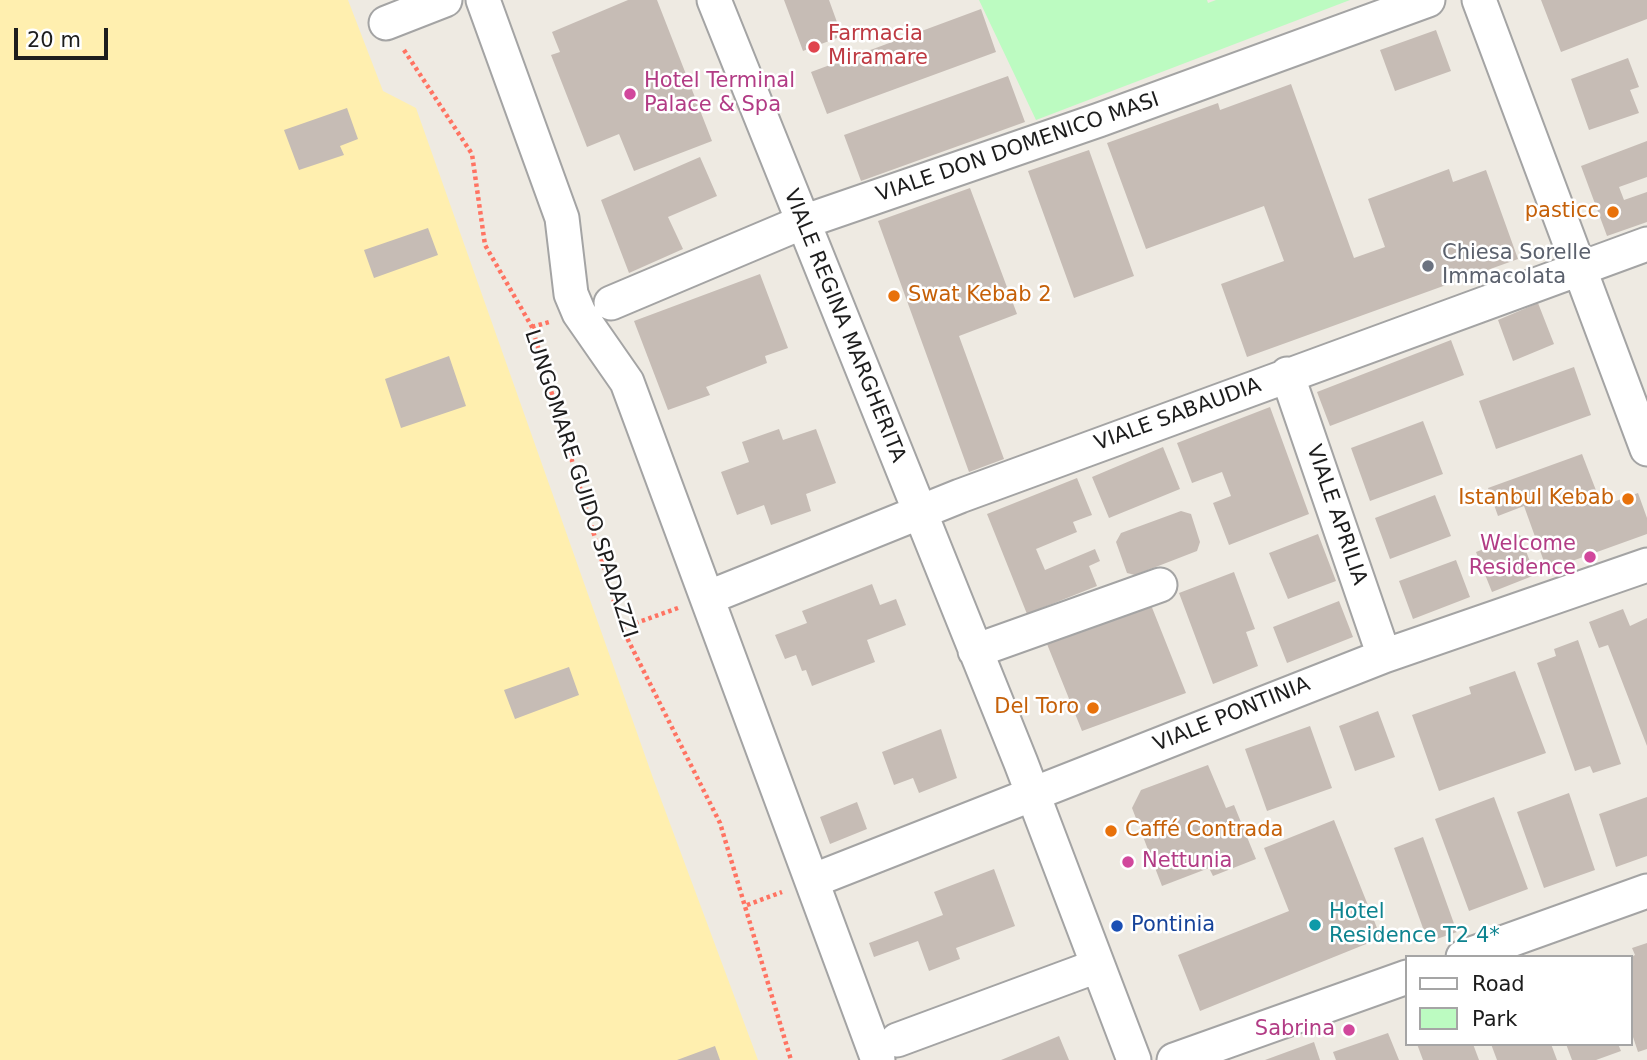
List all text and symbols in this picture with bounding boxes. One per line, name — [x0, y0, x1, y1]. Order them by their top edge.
scale bar — [18, 14, 112, 58]
place label: Farmacia Miramare — [828, 22, 928, 72]
text: 20 m — [27, 28, 81, 52]
marker: Farmacia Miramare — [806, 39, 822, 55]
place label: Hotel Terminal Palace & Spa — [644, 69, 795, 119]
marker: Hotel Terminal Palace & Spa — [622, 86, 638, 102]
street label: VIALE DON DOMENICO MASI — [873, 88, 1163, 208]
street label: VIALE REGINA MARGHERITA — [778, 186, 910, 466]
place label: pasticc — [1525, 199, 1599, 225]
marker: pasticc — [1605, 204, 1621, 220]
place label: Chiesa Sorelle Immacolata — [1442, 241, 1591, 291]
marker: Chiesa Sorelle Immacolata — [1420, 258, 1436, 274]
place label: Swat Kebab 2 — [908, 283, 1051, 309]
marker: Swat Kebab 2 — [886, 288, 902, 304]
street label: LUNGOMARE GUIDO SPADAZZI — [518, 327, 642, 641]
street label: VIALE SABAUDIA — [1091, 373, 1265, 457]
street label: VIALE APRILIA — [1300, 442, 1372, 588]
place label: Istanbul Kebab — [1458, 486, 1614, 512]
marker: Istanbul Kebab — [1620, 491, 1636, 507]
place label: Welcome Residence — [1469, 532, 1576, 582]
marker: Welcome Residence — [1582, 549, 1598, 565]
street label: VIALE PONTINIA — [1150, 672, 1314, 758]
place label: Del Toro — [994, 695, 1079, 721]
marker: Del Toro — [1085, 700, 1101, 716]
place label: Caffé Contrada — [1125, 818, 1283, 844]
marker: Caffé Contrada — [1103, 823, 1119, 839]
place label: Nettunia — [1142, 849, 1232, 875]
marker: Nettunia — [1120, 854, 1136, 870]
place label: Hotel Residence T2 4* — [1329, 900, 1500, 950]
place label: Pontinia — [1131, 913, 1215, 939]
marker: Hotel Residence T2 4* — [1307, 917, 1323, 933]
marker: Pontinia — [1109, 918, 1125, 934]
legend — [1406, 955, 1633, 1046]
text: Road — [1472, 972, 1525, 996]
text: Park — [1472, 1007, 1517, 1031]
place label: Sabrina — [1255, 1017, 1335, 1043]
marker: Sabrina — [1341, 1022, 1357, 1038]

